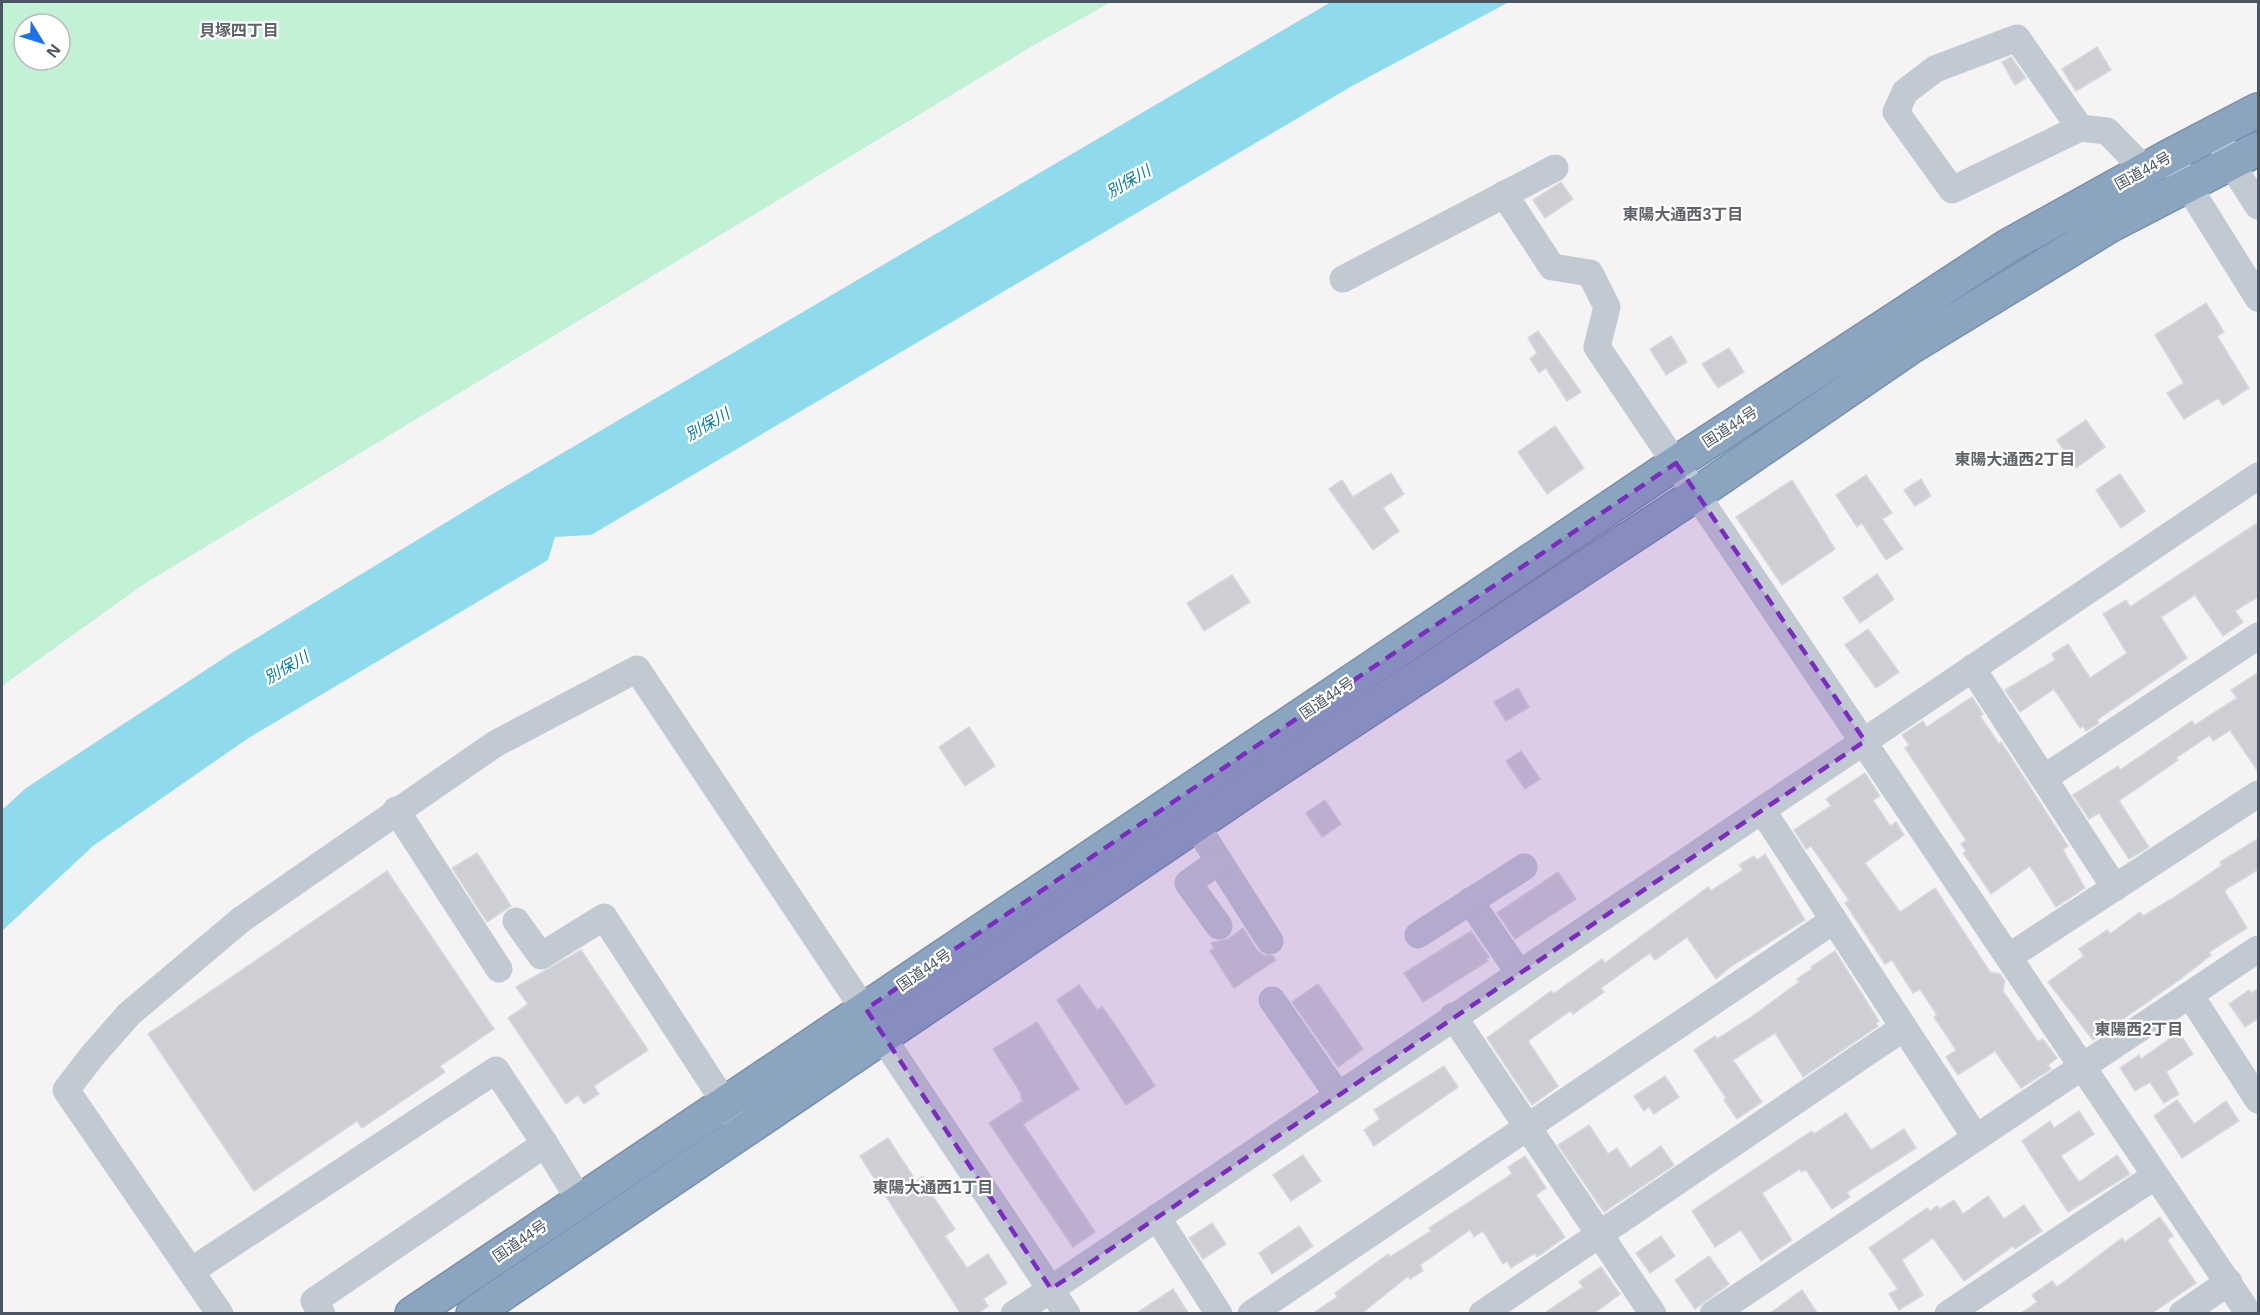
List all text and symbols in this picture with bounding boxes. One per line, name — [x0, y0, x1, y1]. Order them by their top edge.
north arrow — [12, 12, 72, 72]
district label: 貝塚四丁目 — [199, 22, 279, 39]
text: N — [43, 41, 64, 61]
street label: 国道44号 — [2112, 148, 2174, 193]
water label: 別保川 — [1103, 161, 1155, 201]
district label: 東陽大通西3丁目 — [1623, 206, 1743, 223]
street label: 国道44号 — [1699, 403, 1760, 451]
water label: 別保川 — [682, 404, 734, 444]
district label: 東陽大通西2丁目 — [1955, 451, 2075, 468]
water label: 別保川 — [261, 647, 313, 687]
street label: 国道44号 — [1296, 673, 1357, 722]
street label: 国道44号 — [893, 945, 954, 994]
district label: 東陽西2丁目 — [2095, 1021, 2183, 1038]
district label: 東陽大通西1丁目 — [873, 1179, 993, 1196]
street label: 国道44号 — [489, 1216, 550, 1265]

